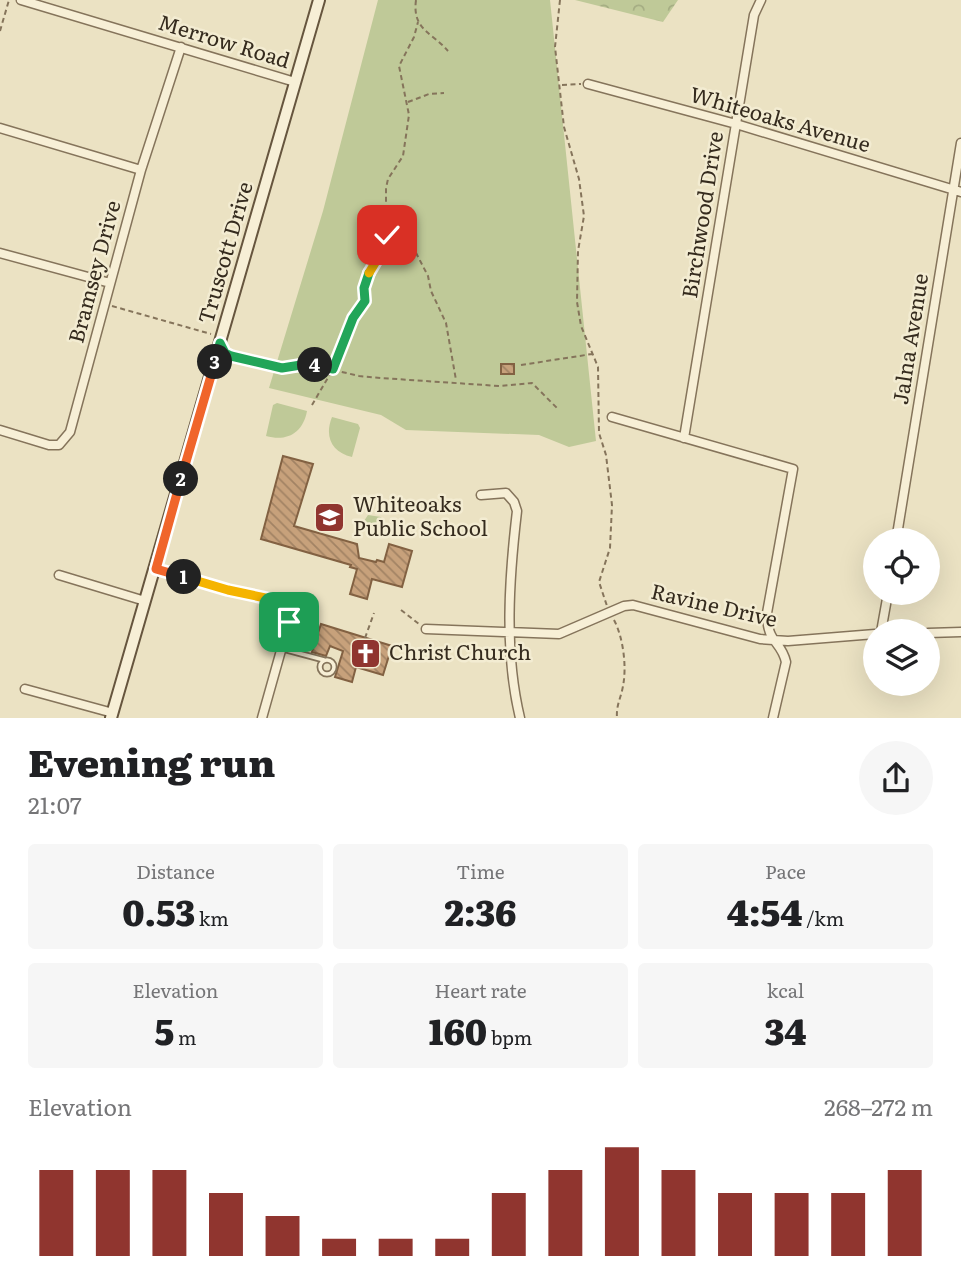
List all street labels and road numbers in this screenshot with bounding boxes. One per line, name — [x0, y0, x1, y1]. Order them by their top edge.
street label: Merrow Road — [155, 5, 295, 74]
street label: Whiteoaks Avenue — [687, 77, 875, 158]
street label: Birchwood Drive — [672, 129, 729, 300]
street label: Truscott Drive — [189, 178, 259, 327]
street label: Bramsey Drive — [59, 196, 127, 346]
street label: Jalna Avenue — [883, 271, 934, 406]
street label: Ravine Drive — [648, 574, 781, 633]

